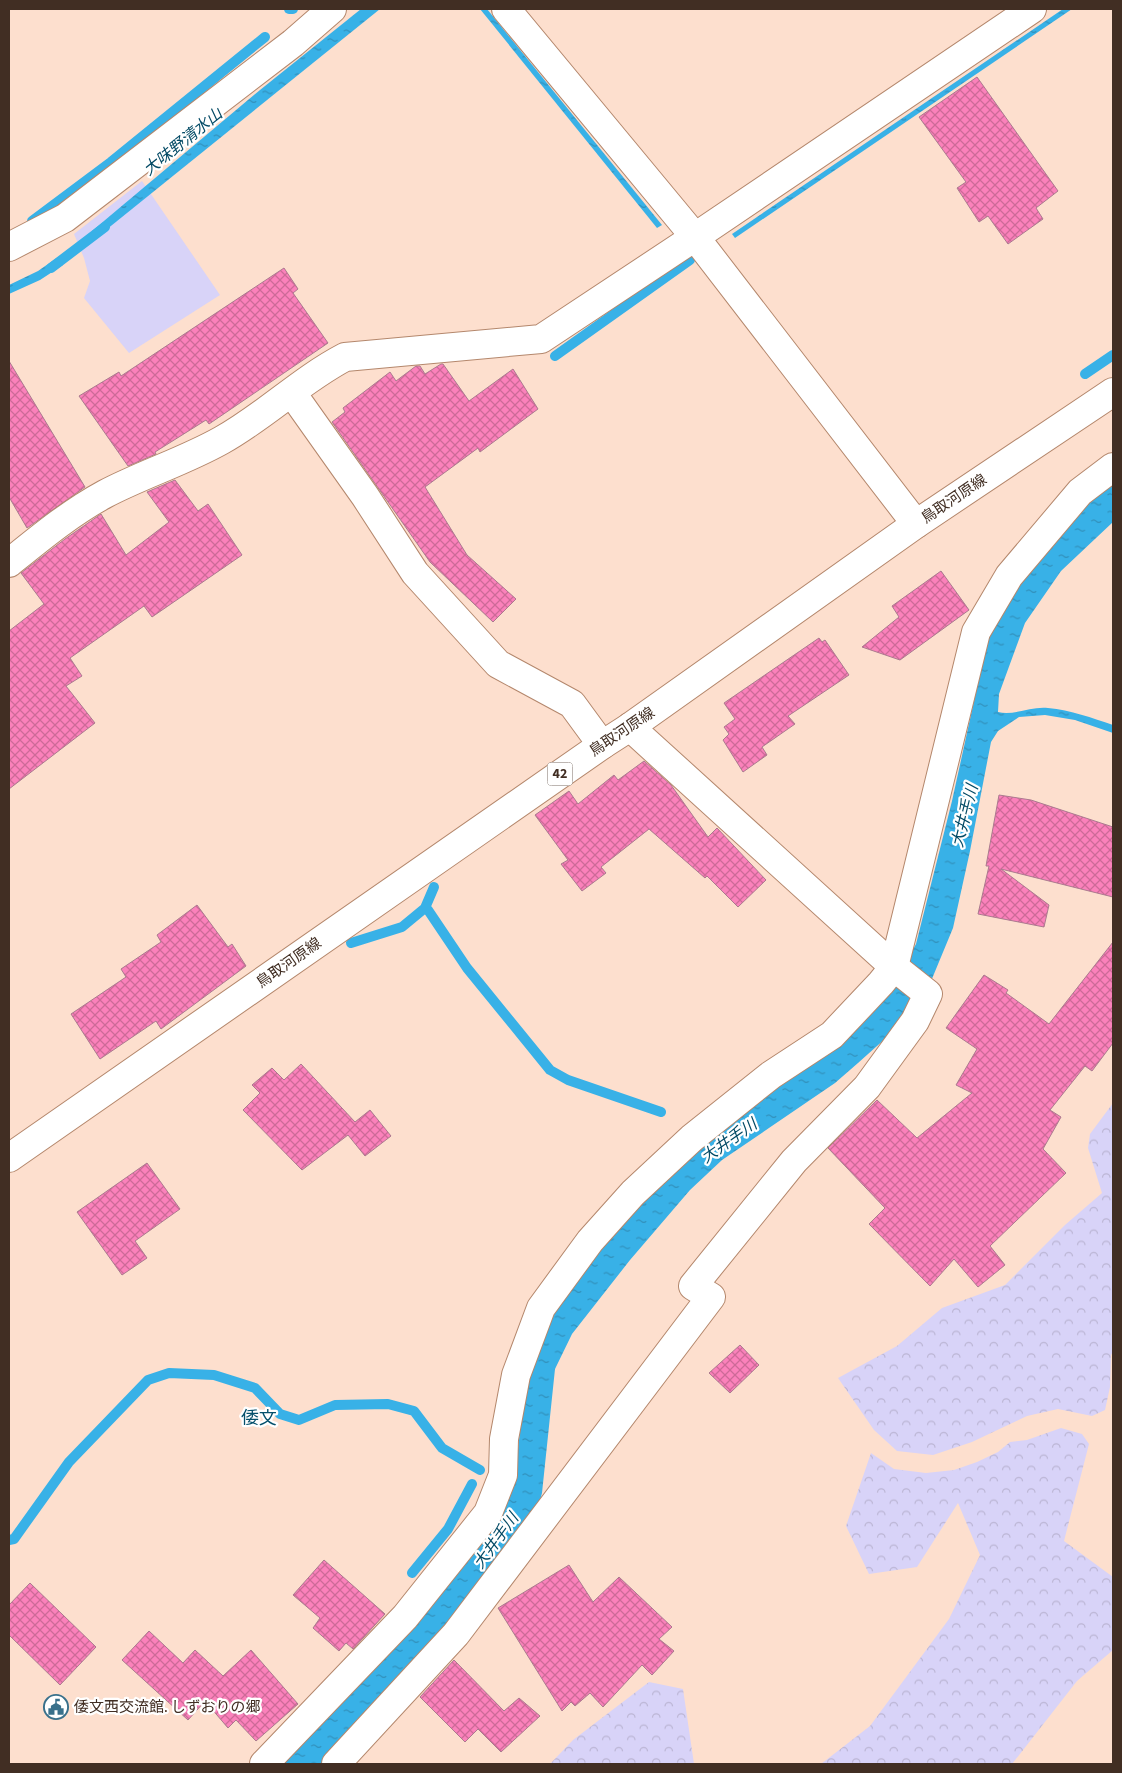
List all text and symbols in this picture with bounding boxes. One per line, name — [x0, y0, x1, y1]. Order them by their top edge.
water label: 大味野清水山 — [139, 103, 228, 181]
street label: 鳥取河原線 — [917, 469, 991, 529]
street label: 鳥取河原線 — [585, 702, 659, 762]
road number: 42 — [548, 762, 572, 786]
water label: 大井手川 — [947, 780, 984, 850]
street label: 鳥取河原線 — [252, 933, 326, 993]
water label: 大井手川 — [696, 1112, 763, 1168]
district label: 倭文 — [241, 1406, 277, 1431]
water label: 大井手川 — [468, 1507, 525, 1573]
public building icon: 倭文西交流館. しずおりの郷 — [43, 1694, 69, 1720]
place label: 倭文西交流館. しずおりの郷 — [74, 1697, 260, 1718]

